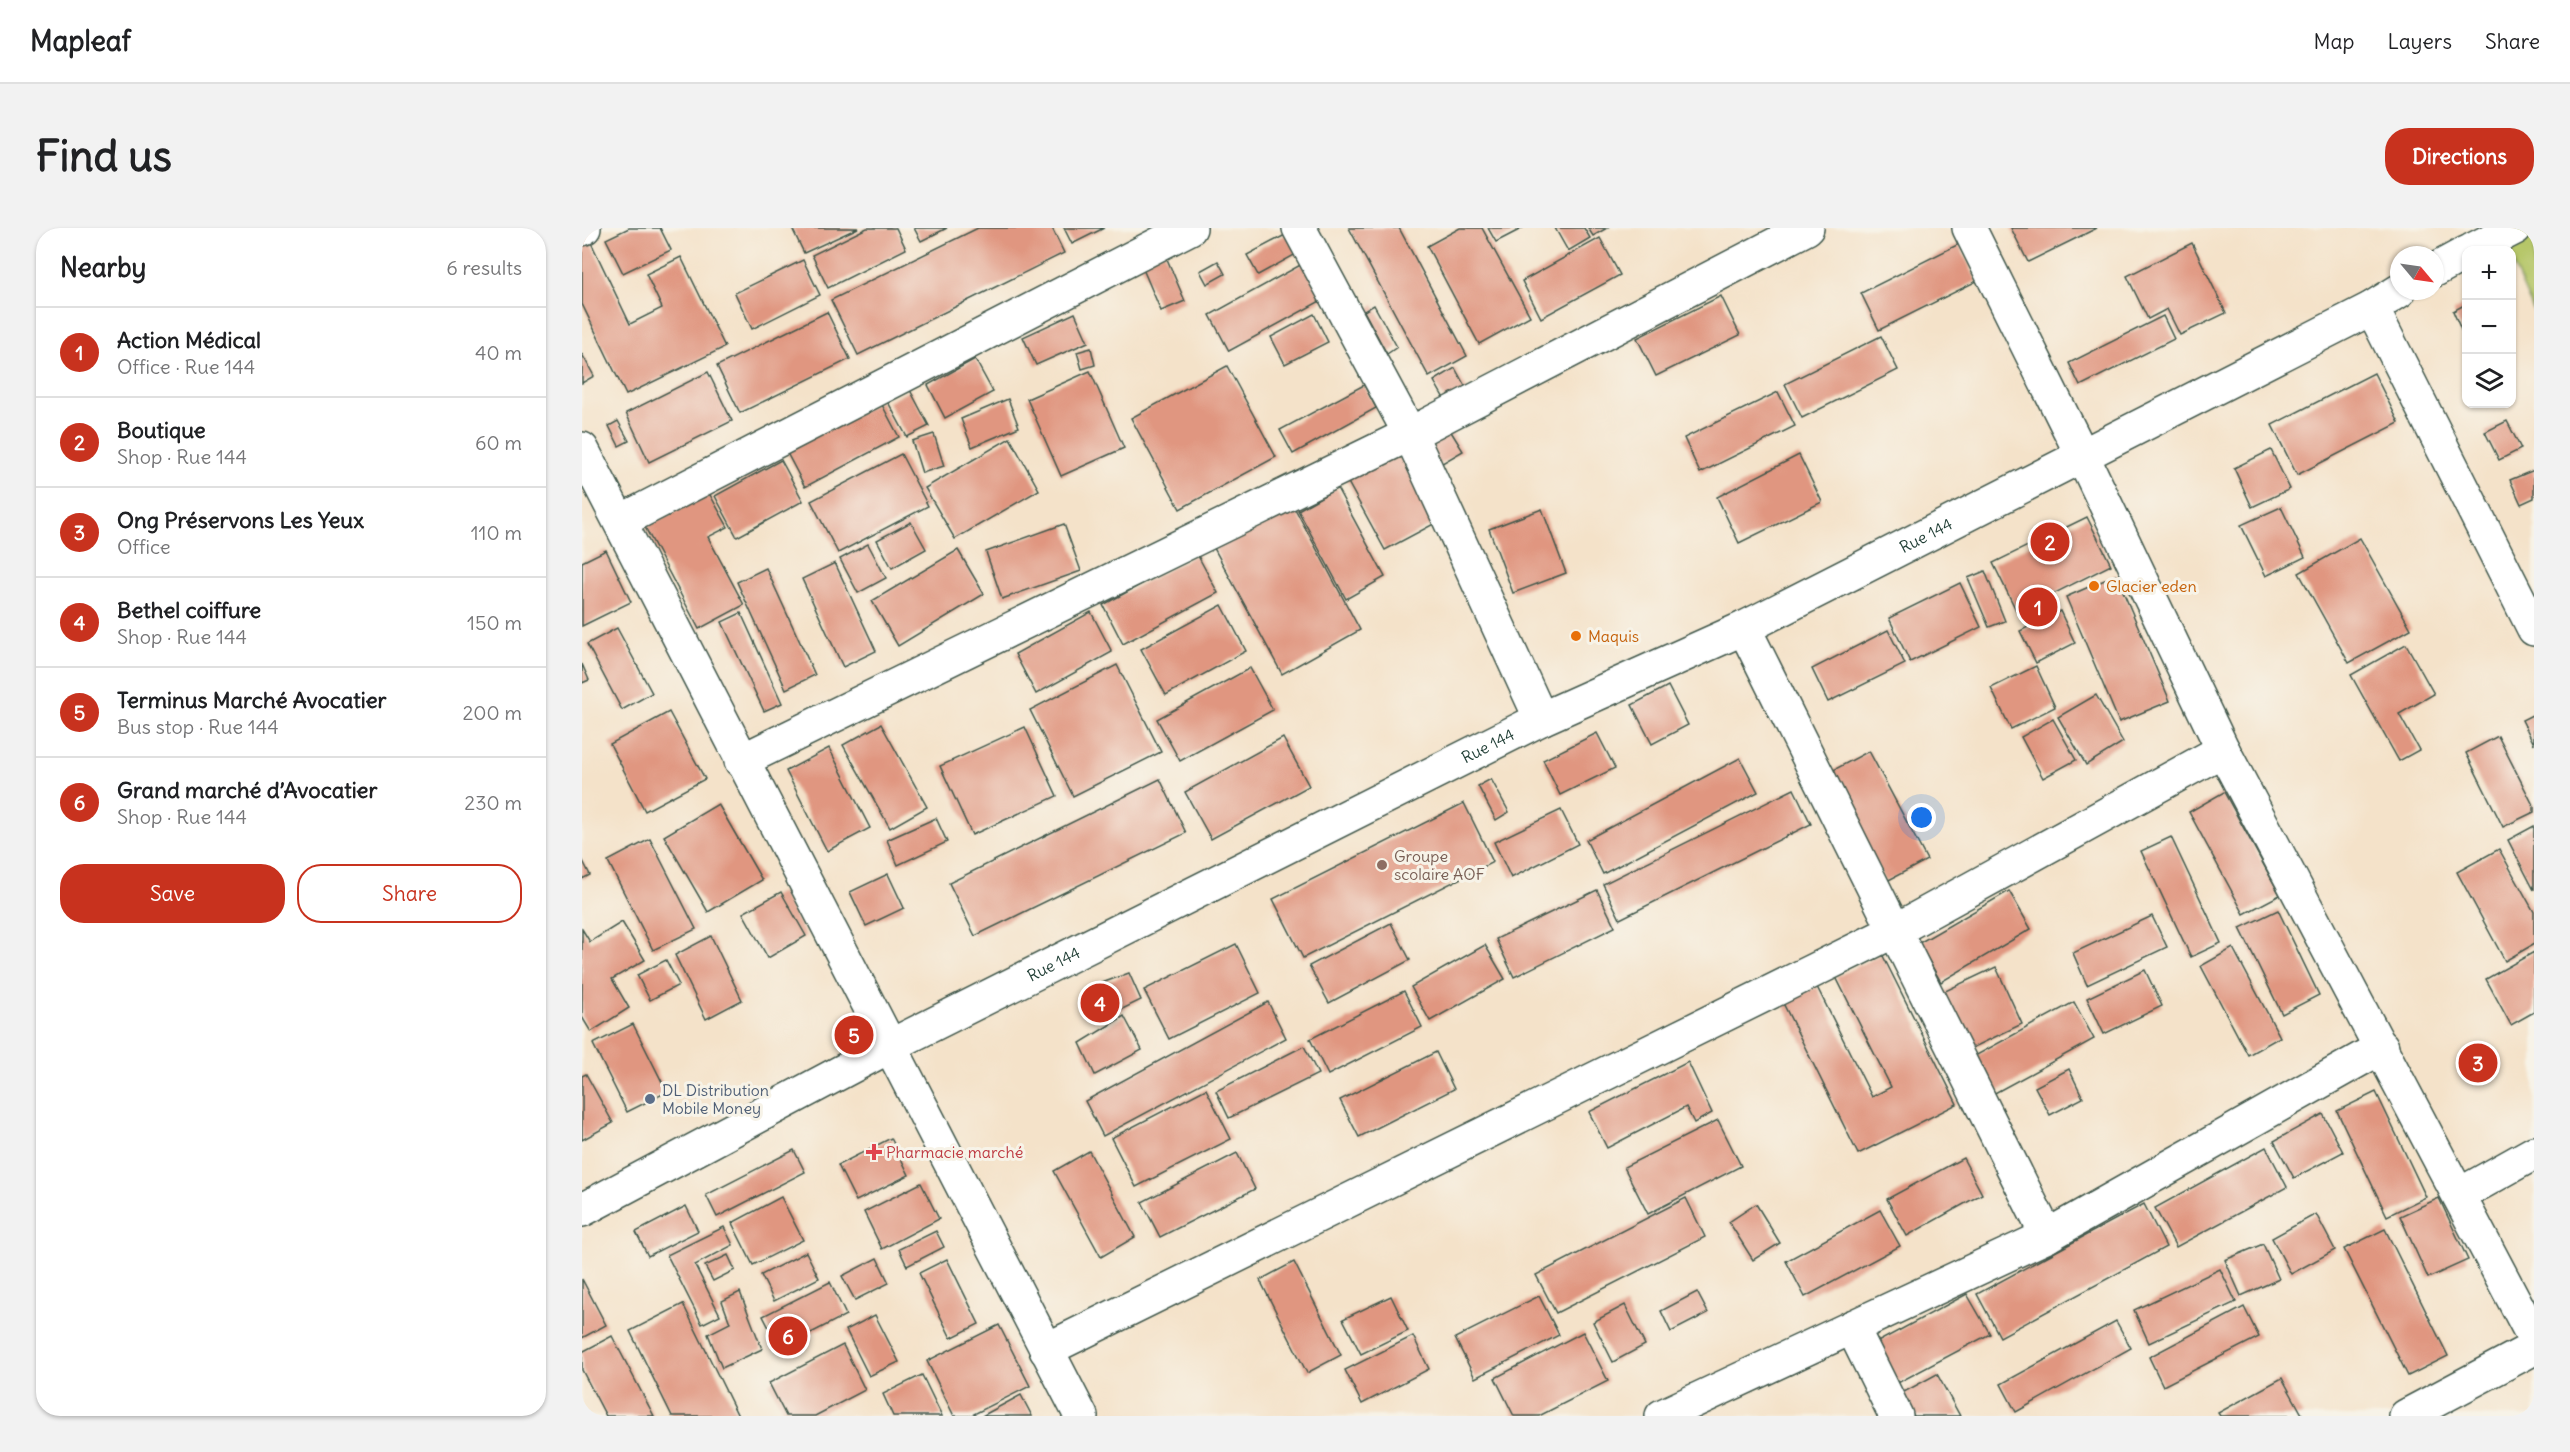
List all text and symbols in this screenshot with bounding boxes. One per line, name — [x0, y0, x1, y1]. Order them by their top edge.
text: Mapleaf — [30, 23, 131, 59]
text: Map — [2314, 28, 2354, 55]
text: Layers — [2387, 28, 2452, 55]
text: Share — [2485, 28, 2540, 55]
button: Directions — [2385, 128, 2534, 185]
text: Find us — [36, 130, 172, 182]
north arrow — [2390, 246, 2444, 300]
map controls — [2462, 246, 2516, 408]
button: + — [2462, 246, 2516, 300]
text: Nearby — [60, 251, 146, 284]
text: 6 results — [446, 255, 522, 280]
button: − — [2462, 300, 2516, 354]
text: Action Médical — [117, 326, 261, 354]
text: 1 — [76, 340, 83, 365]
text: 40 m — [475, 340, 522, 365]
text: Office · Rue 144 — [117, 354, 255, 379]
button: layers — [2462, 354, 2516, 408]
text: Boutique — [117, 416, 206, 444]
text: 2 — [74, 430, 85, 455]
text: 60 m — [475, 430, 522, 455]
text: Shop · Rue 144 — [117, 444, 247, 469]
text: Ong Préservons Les Yeux — [117, 506, 364, 534]
street label: Rue 144 — [1896, 514, 1956, 557]
text: 3 — [74, 520, 85, 545]
text: 110 m — [471, 520, 522, 545]
pin: 2 — [2030, 520, 2070, 564]
text: Office — [117, 534, 171, 559]
place label: Glacier eden — [2106, 576, 2197, 596]
marker: Glacier eden — [2087, 579, 2101, 593]
pin: 1 — [2018, 584, 2058, 629]
text: Bethel coiffure — [117, 596, 261, 624]
text: 4 — [74, 610, 85, 635]
text: 150 m — [467, 610, 522, 635]
text: Shop · Rue 144 — [117, 624, 247, 649]
place label: Maquis — [1588, 626, 1639, 646]
marker: Maquis — [1569, 629, 1583, 643]
text: Terminus Marché Avocatier — [117, 686, 387, 714]
text: 5 — [74, 700, 85, 725]
text: 200 m — [462, 700, 522, 725]
text: Bus stop · Rue 144 — [117, 714, 279, 739]
street label: Rue 144 — [1458, 724, 1518, 767]
text: Grand marché d’Avocatier — [117, 776, 377, 804]
text: 6 — [74, 790, 85, 815]
text: 230 m — [464, 790, 522, 815]
your location — [1907, 803, 1936, 832]
text: Shop · Rue 144 — [117, 804, 247, 829]
place label: Groupe scolaire AOF — [1394, 846, 1485, 884]
marker: Groupe scolaire AOF — [1375, 858, 1389, 872]
button: Save — [60, 864, 285, 923]
button: Share — [297, 864, 522, 923]
street label: Rue 144 — [1024, 942, 1083, 985]
pin: 4 — [1080, 980, 1120, 1026]
pin: 5 — [834, 1012, 874, 1058]
pin: 3 — [2458, 1040, 2498, 1086]
place label: DL Distribution Mobile Money — [662, 1080, 769, 1118]
marker: DL Distribution Mobile Money — [643, 1092, 657, 1106]
place label: Pharmacie marché — [886, 1142, 1023, 1162]
marker: Pharmacie marché — [867, 1145, 881, 1159]
pin: 6 — [768, 1314, 808, 1358]

